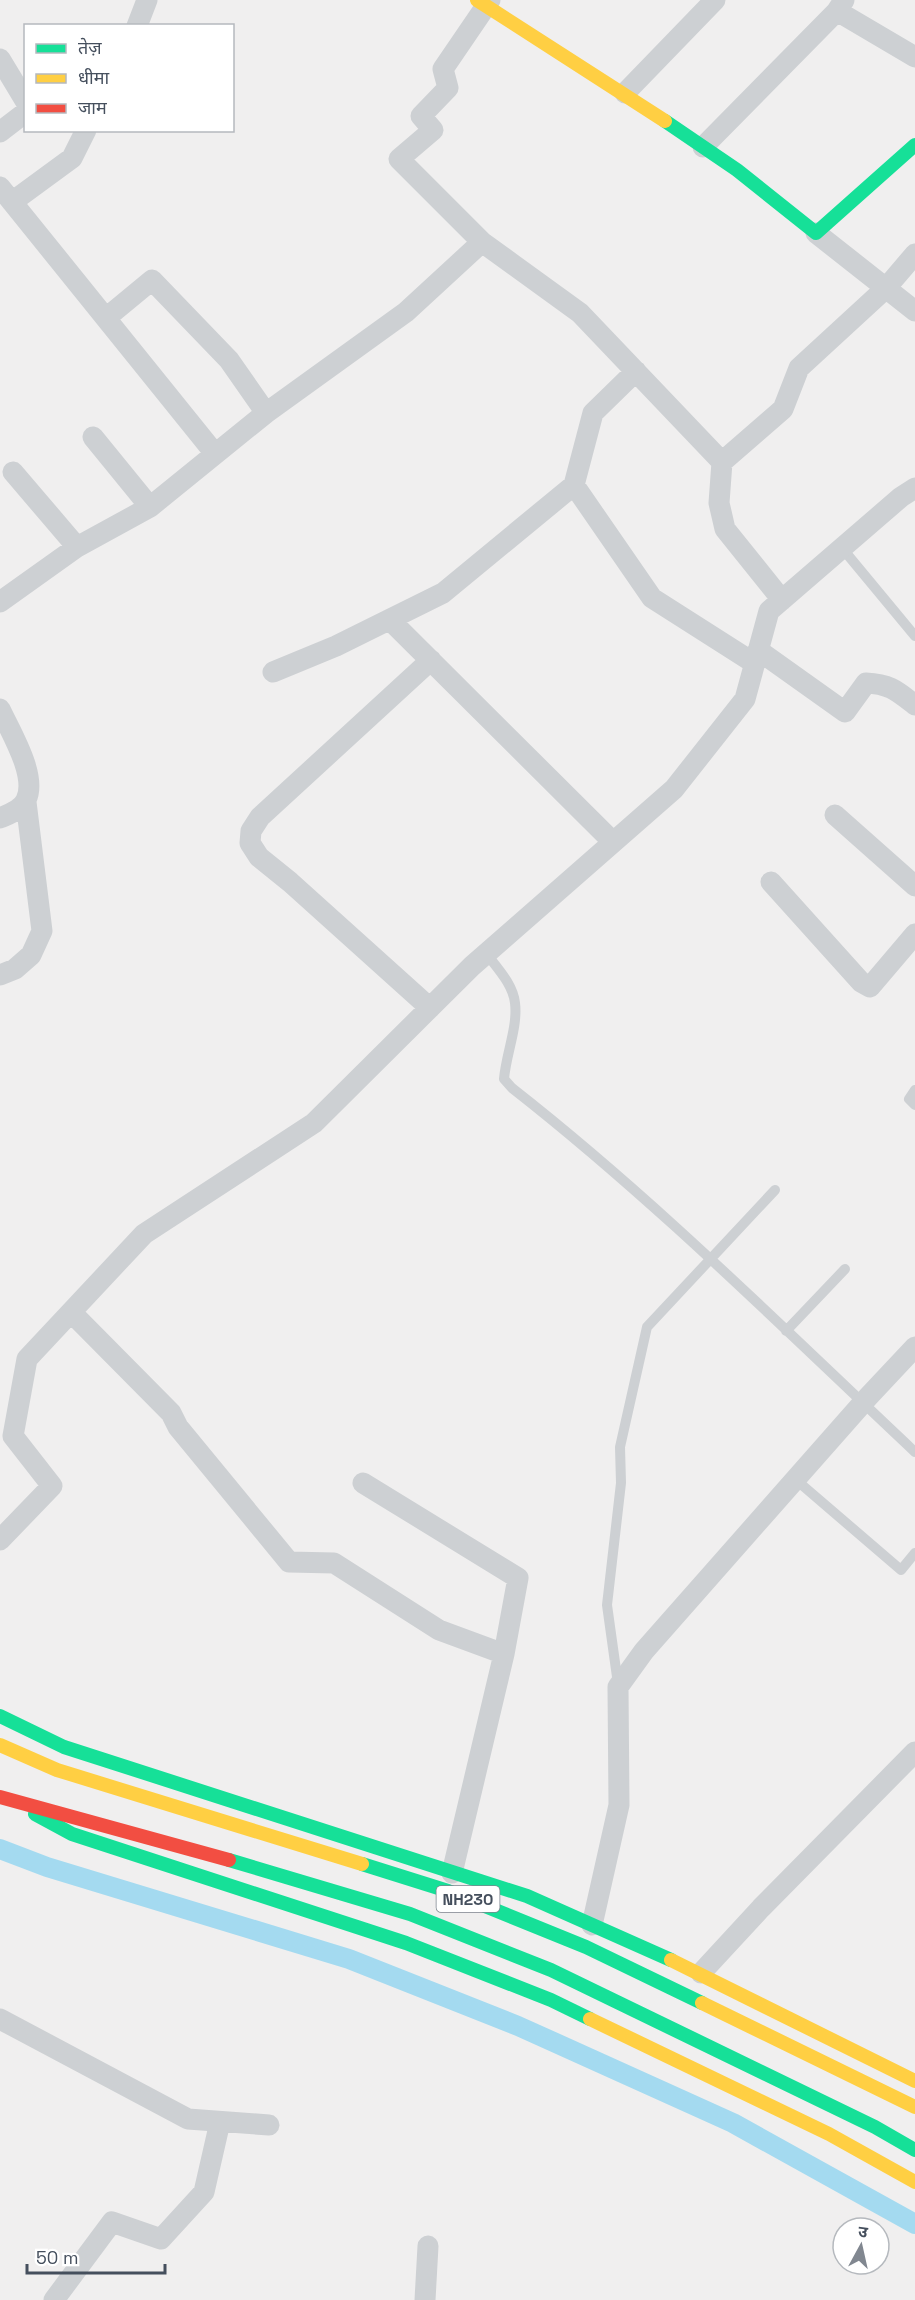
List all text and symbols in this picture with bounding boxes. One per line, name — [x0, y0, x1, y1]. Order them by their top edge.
legend — [24, 24, 234, 132]
text: तेज़ — [78, 36, 102, 59]
text: धीमा — [78, 66, 109, 89]
text: जाम — [78, 96, 108, 119]
road number: NH230 — [436, 1886, 500, 1912]
north arrow — [831, 2216, 891, 2276]
text: उ — [857, 2221, 870, 2243]
scale bar — [27, 2237, 165, 2275]
text: 50 m — [36, 2246, 78, 2269]

